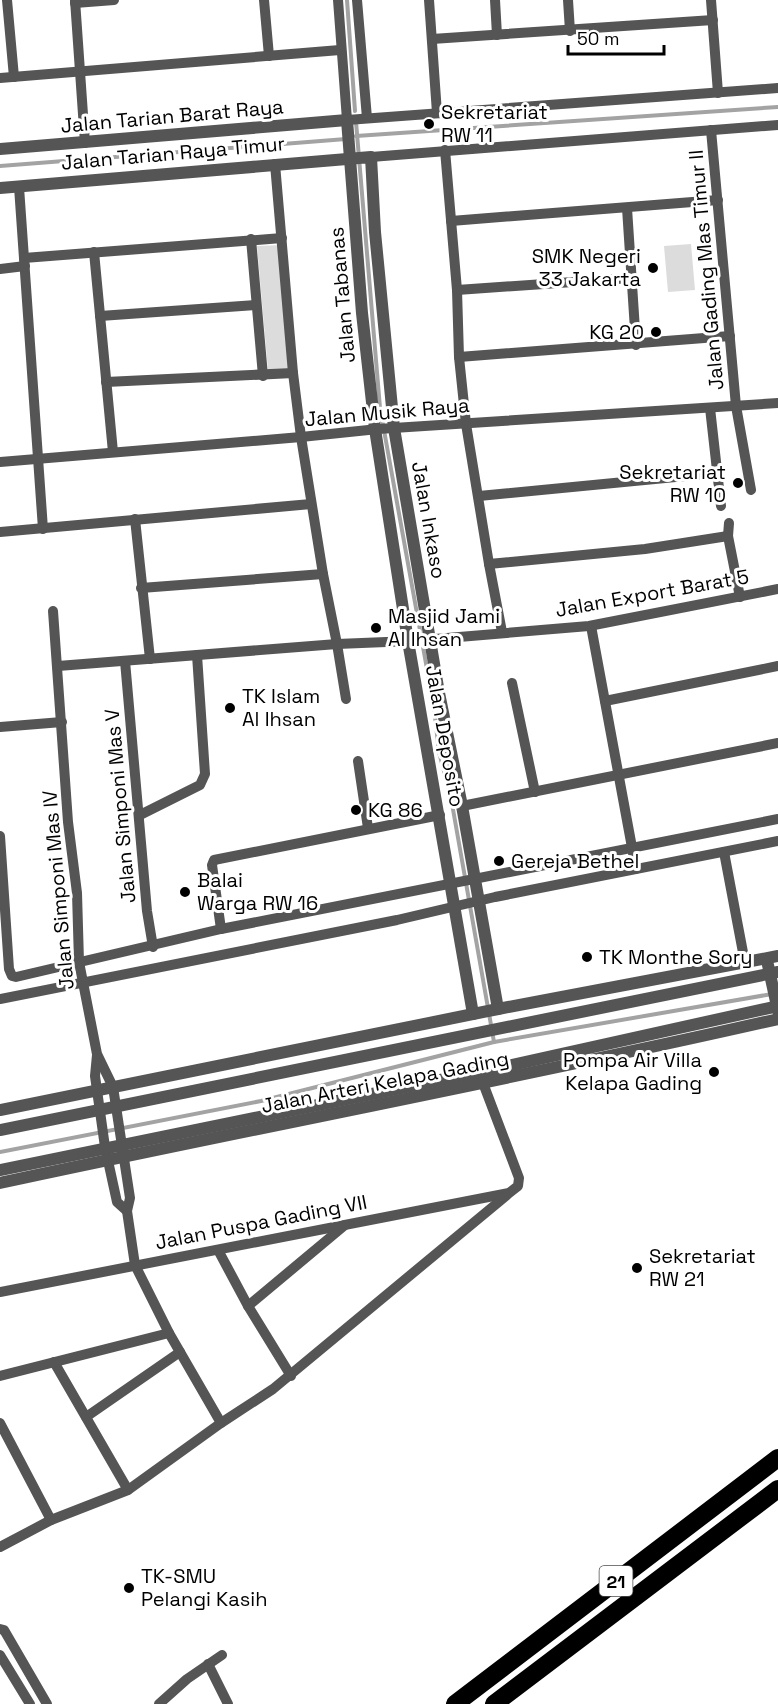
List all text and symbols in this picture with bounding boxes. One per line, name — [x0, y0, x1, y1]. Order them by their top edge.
scale bar — [568, 18, 664, 56]
text: 50 m — [577, 27, 619, 50]
street label: Jalan Tarian Barat Raya — [59, 93, 285, 139]
place label: Sekretariat RW 11 — [441, 99, 548, 148]
marker: Sekretariat RW 11 — [422, 117, 436, 131]
street label: Jalan Tarian Raya Timur — [60, 130, 286, 176]
street label: Jalan Gading Mas Timur II — [683, 149, 729, 391]
street label: Jalan Tabanas — [323, 226, 361, 364]
place label: SMK Negeri 33 Jakarta — [532, 243, 641, 292]
marker: SMK Negeri 33 Jakarta — [646, 261, 660, 275]
place label: KG 20 — [589, 319, 644, 345]
marker: KG 20 — [649, 325, 663, 339]
street label: Jalan Musik Raya — [304, 392, 470, 432]
street label: Jalan Inkaso — [406, 459, 452, 581]
place label: Sekretariat RW 10 — [619, 459, 726, 508]
marker: Sekretariat RW 10 — [731, 476, 745, 490]
street label: Jalan Export Barat 5 — [553, 563, 751, 623]
place label: Masjid Jami Al Ihsan — [388, 603, 500, 652]
marker: Masjid Jami Al Ihsan — [369, 621, 383, 635]
street label: Jalan Deposito — [420, 663, 470, 809]
place label: TK Islam Al Ihsan — [242, 683, 320, 732]
marker: TK Islam Al Ihsan — [223, 701, 237, 715]
street label: Jalan Simponi Mas V — [99, 708, 141, 904]
street label: Jalan Simponi Mas IV — [36, 789, 80, 991]
place label: KG 86 — [368, 797, 423, 823]
marker: KG 86 — [349, 803, 363, 817]
place label: Gereja Bethel — [511, 848, 640, 874]
marker: Gereja Bethel — [492, 854, 506, 868]
place label: Balai Warga RW 16 — [197, 867, 318, 916]
marker: Balai Warga RW 16 — [178, 885, 192, 899]
place label: TK Monthe Sory — [599, 944, 753, 970]
marker: TK Monthe Sory — [580, 950, 594, 964]
street label: Jalan Arteri Kelapa Gading — [259, 1045, 511, 1119]
place label: Pompa Air Villa Kelapa Gading — [563, 1047, 702, 1096]
marker: Pompa Air Villa Kelapa Gading — [707, 1065, 721, 1079]
street label: Jalan Puspa Gading VII — [153, 1189, 369, 1255]
place label: Sekretariat RW 21 — [649, 1243, 756, 1292]
marker: Sekretariat RW 21 — [630, 1261, 644, 1275]
place label: TK-SMU Pelangi Kasih — [141, 1563, 267, 1612]
road number: 21 — [600, 1566, 632, 1596]
marker: TK-SMU Pelangi Kasih — [122, 1581, 136, 1595]

